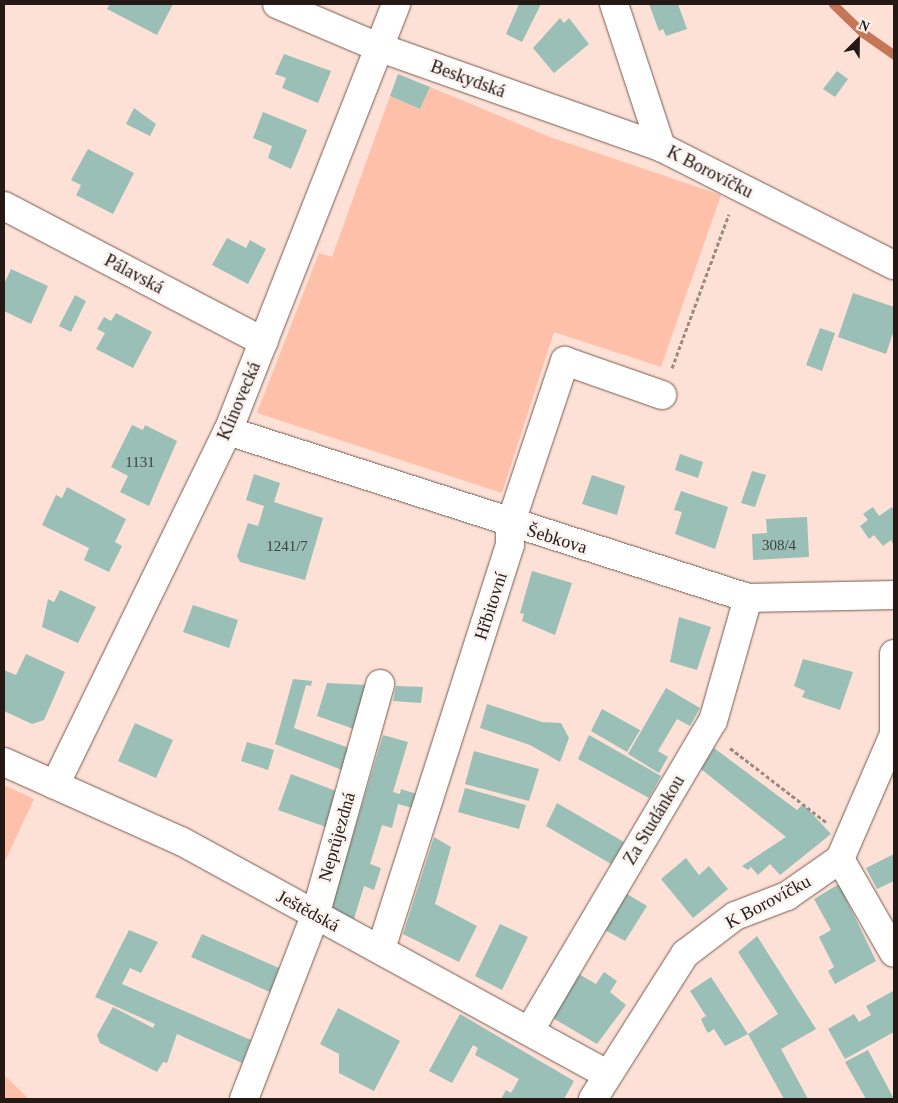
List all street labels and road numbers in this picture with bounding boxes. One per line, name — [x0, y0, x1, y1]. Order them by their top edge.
street label: Beskydská — [428, 56, 508, 102]
street label: K Borovíčku — [663, 141, 757, 203]
street label: Pálavská — [101, 249, 167, 299]
street label: Klínovecká — [213, 359, 265, 443]
street label: Šebkova — [524, 520, 590, 558]
street label: Hřbitovní — [470, 569, 512, 643]
street label: Za Studánkou — [619, 771, 689, 869]
street label: Neprůjezdná — [314, 790, 360, 884]
street label: K Borovíčku — [722, 871, 814, 933]
street label: Ještědská — [273, 886, 343, 936]

